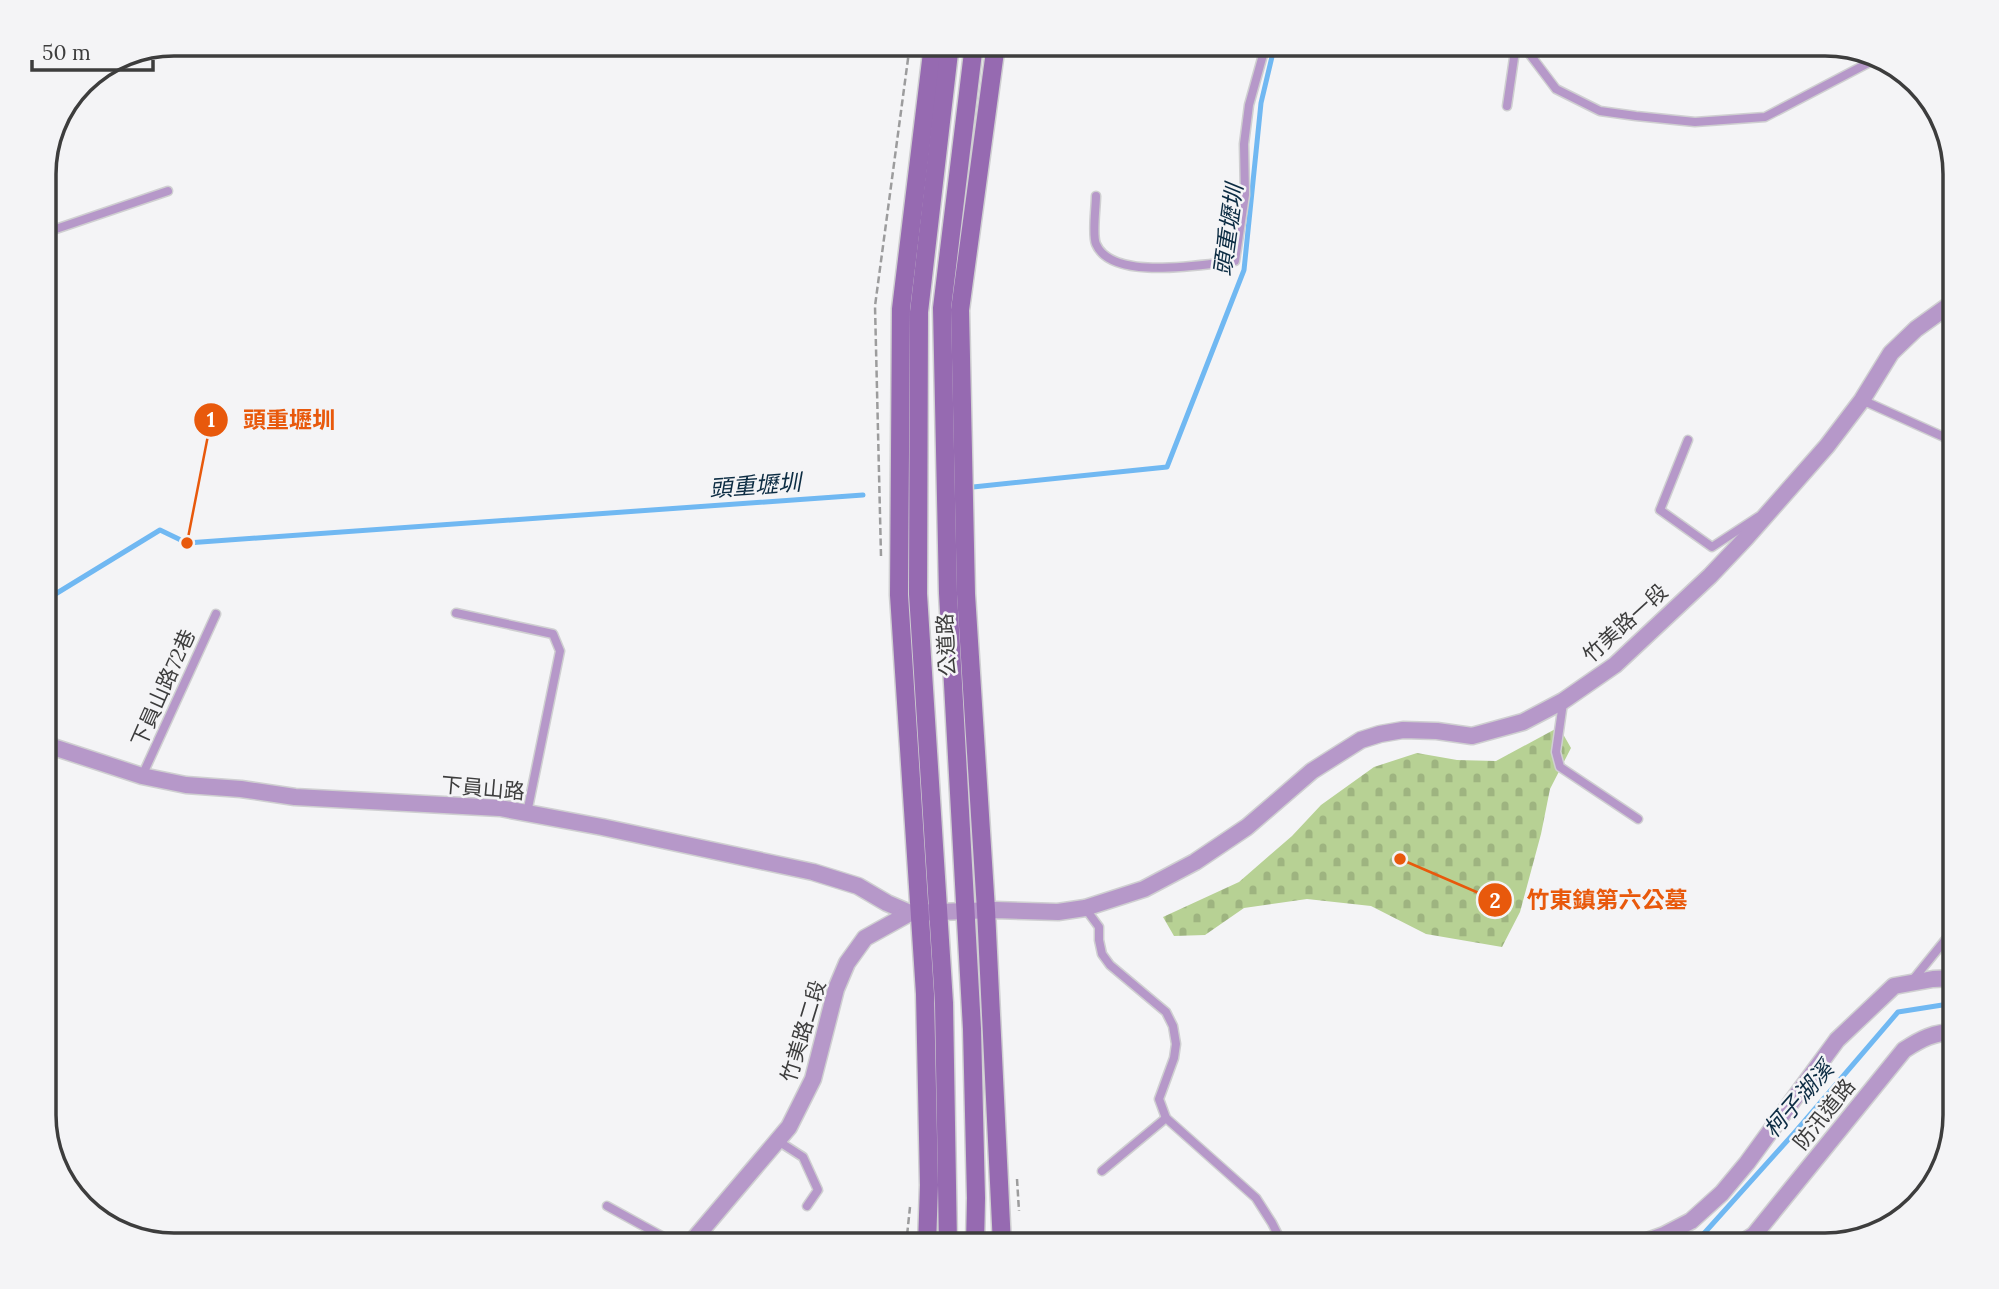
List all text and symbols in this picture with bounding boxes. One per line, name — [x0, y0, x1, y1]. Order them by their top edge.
scale bar — [32, 28, 152, 72]
text: 50 m — [42, 39, 91, 66]
water label: 頭重壢圳 — [1207, 179, 1249, 278]
callout: 頭重壢圳 — [194, 398, 349, 442]
text: 頭重壢圳 — [243, 405, 335, 434]
text: 1 — [207, 406, 215, 433]
water label: 頭重壢圳 — [708, 467, 805, 503]
street label: 竹美路一段 — [1577, 578, 1673, 668]
street label: 公道路 — [931, 613, 961, 677]
street label: 下員山路72巷 — [125, 625, 201, 751]
street label: 下員山路 — [440, 771, 526, 805]
callout: 竹東鎮第六公墓 — [1477, 878, 1701, 922]
text: 竹東鎮第六公墓 — [1527, 885, 1688, 914]
text: 2 — [1489, 887, 1501, 914]
street label: 竹美路二段 — [775, 977, 831, 1085]
water label: 柯子湖溪 — [1757, 1053, 1841, 1143]
street label: 防汛道路 — [1787, 1073, 1861, 1155]

